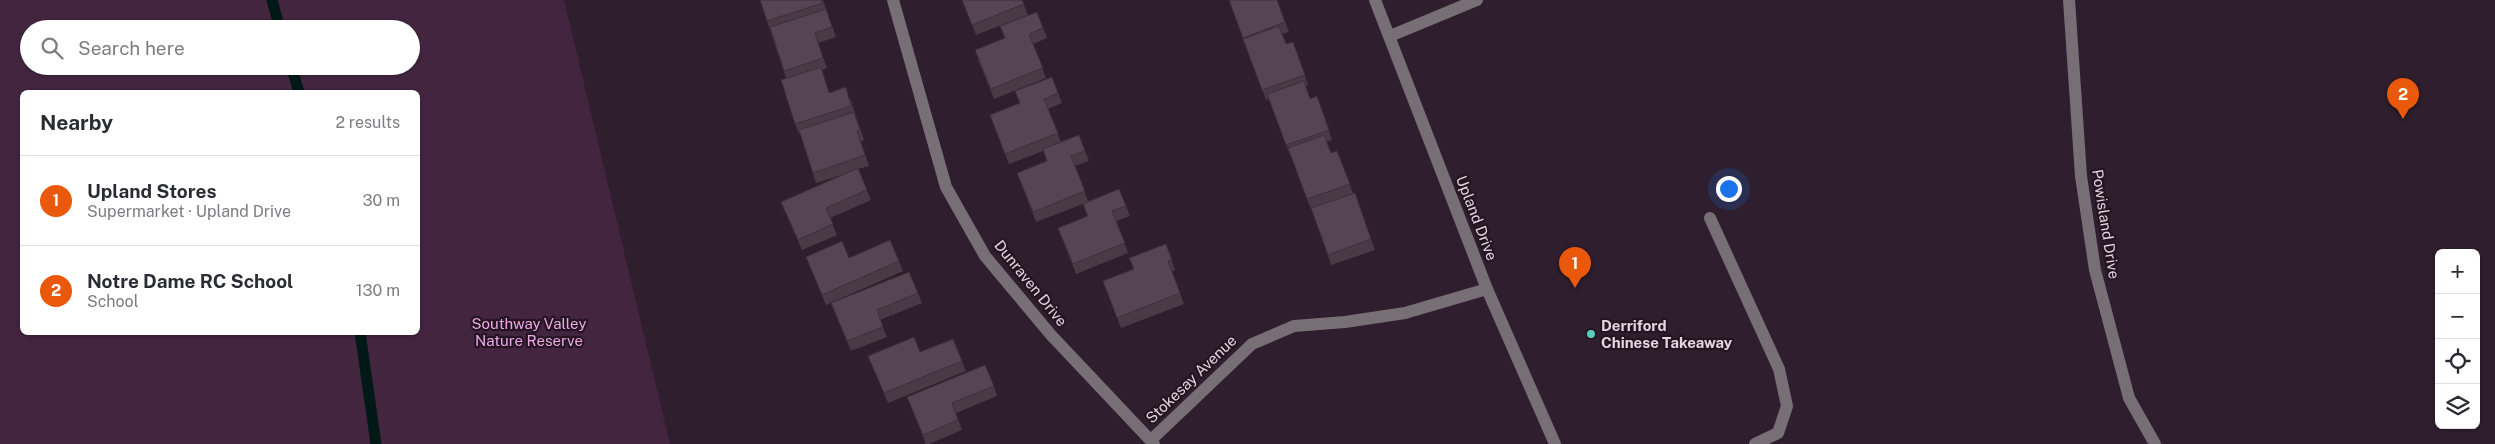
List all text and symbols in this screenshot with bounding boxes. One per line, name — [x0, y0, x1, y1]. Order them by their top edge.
search box — [20, 20, 420, 75]
icon: search — [38, 34, 66, 62]
text: Search here — [78, 37, 185, 59]
pin: 2 — [2387, 78, 2419, 119]
text: Nearby — [40, 110, 113, 135]
text: 2 results — [335, 113, 400, 132]
street label: Powisland Drive — [2089, 168, 2123, 280]
street label: Upland Drive — [1453, 173, 1501, 263]
your location — [1716, 176, 1742, 202]
text: Upland Stores — [87, 180, 216, 202]
text: 1 — [53, 191, 59, 210]
text: 30 m — [363, 191, 400, 210]
text: Supermarket · Upland Drive — [87, 202, 291, 221]
street label: Dunraven Drive — [991, 237, 1071, 329]
pin: 1 — [1559, 247, 1591, 288]
map controls — [2435, 249, 2480, 429]
button: + — [2435, 249, 2480, 294]
text: Notre Dame RC School — [87, 270, 293, 292]
text: 2 — [51, 281, 61, 300]
text: 130 m — [356, 281, 400, 300]
text: School — [87, 292, 138, 311]
button: − — [2435, 294, 2480, 339]
park label: Southway Valley Nature Reserve — [472, 315, 586, 349]
place label: Derriford Chinese Takeaway — [1601, 317, 1733, 351]
marker: Derriford Chinese Takeaway — [1585, 328, 1597, 340]
street label: Stokesay Avenue — [1142, 331, 1240, 427]
button: locate — [2435, 339, 2480, 384]
button: layers — [2435, 384, 2480, 429]

